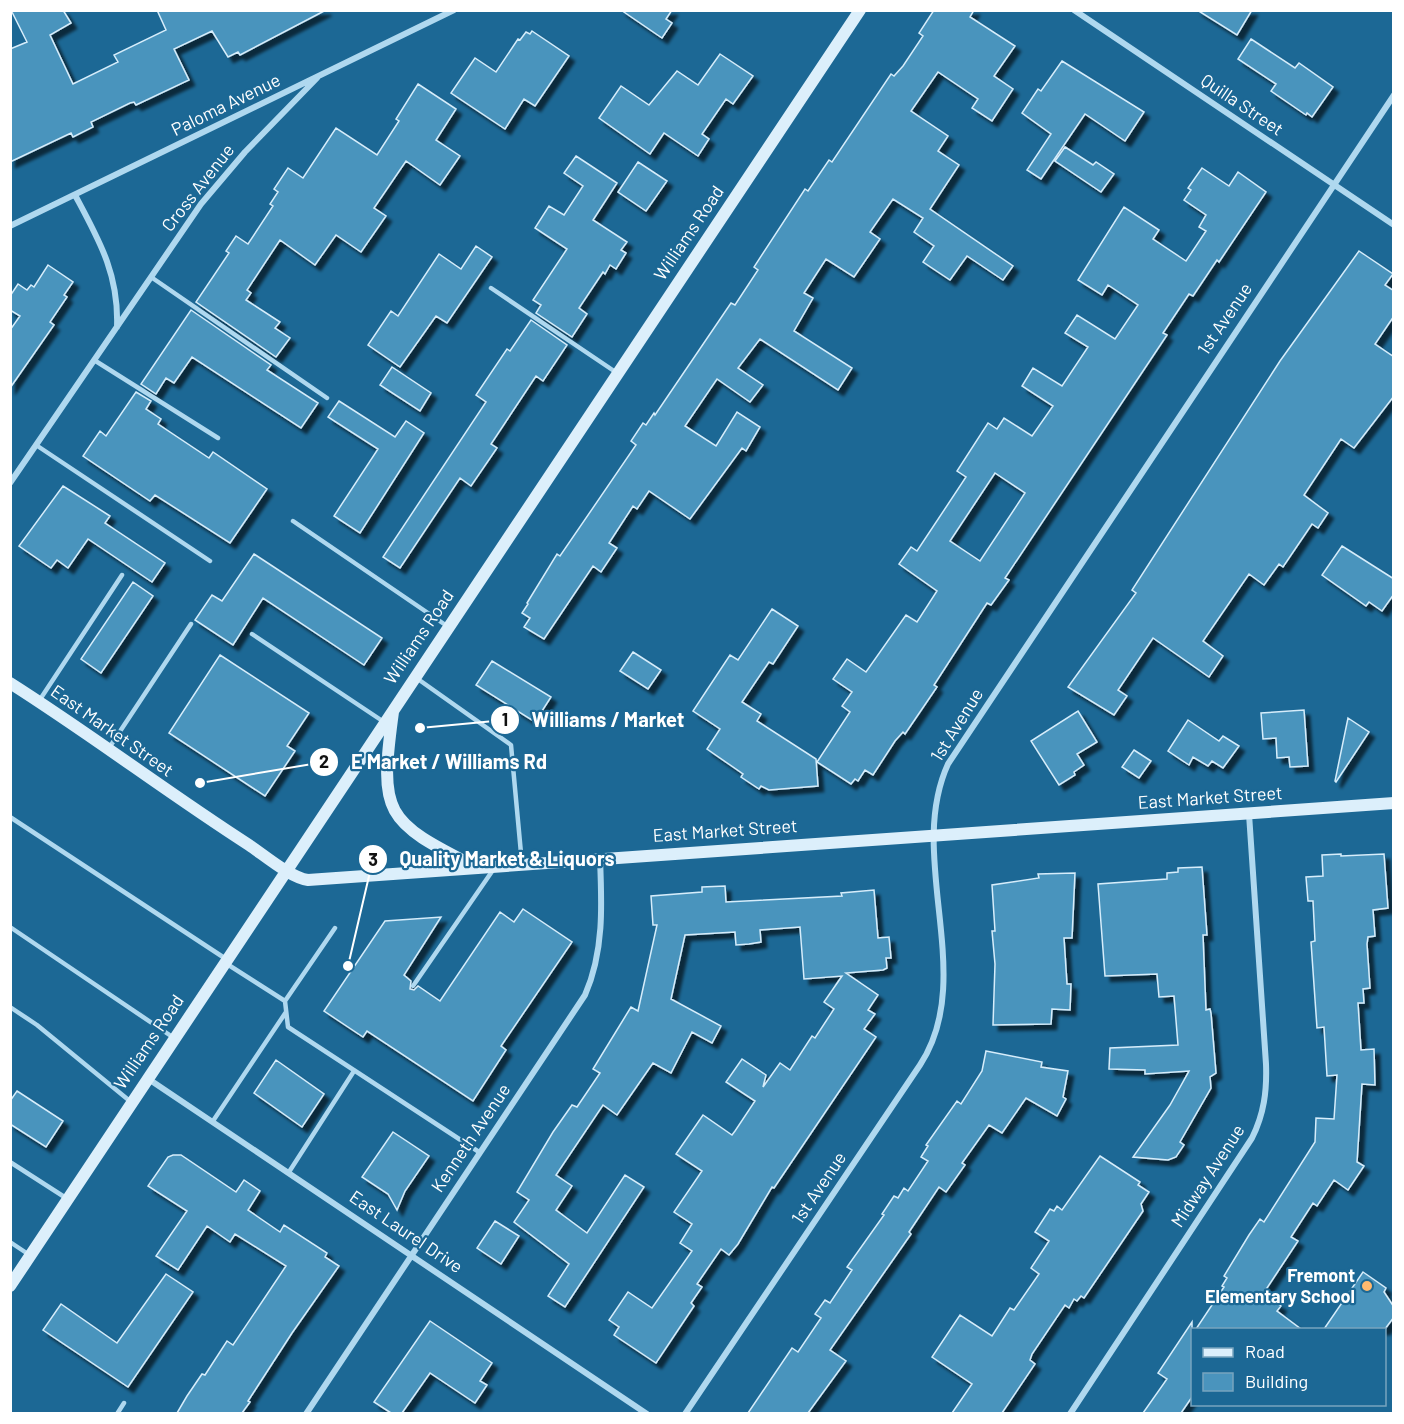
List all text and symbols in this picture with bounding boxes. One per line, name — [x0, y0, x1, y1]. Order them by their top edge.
street label: Paloma Avenue — [167, 68, 284, 140]
street label: Quilla Street — [1197, 69, 1288, 140]
street label: Cross Avenue — [156, 139, 238, 236]
street label: Williams Road — [648, 181, 728, 284]
street label: 1st Avenue — [1192, 278, 1256, 359]
street label: Williams Road — [378, 585, 458, 688]
street label: East Market Street — [47, 680, 178, 781]
street label: 1st Avenue — [925, 684, 987, 765]
callout: Williams / Market — [490, 701, 697, 739]
text: Williams / Market — [532, 707, 684, 731]
text: 1 — [502, 708, 508, 730]
callout: E Market / Williams Rd — [309, 743, 559, 781]
text: E Market / Williams Rd — [351, 749, 547, 773]
text: 2 — [319, 750, 329, 772]
street label: East Market Street — [1137, 781, 1283, 813]
street label: East Market Street — [652, 814, 798, 846]
callout: Quality Market & Liquors — [358, 840, 627, 878]
text: Quality Market & Liquors — [399, 846, 615, 870]
text: 3 — [368, 848, 378, 870]
street label: Williams Road — [108, 990, 188, 1093]
street label: Kenneth Avenue — [426, 1079, 515, 1196]
street label: Midway Avenue — [1166, 1120, 1249, 1231]
street label: 1st Avenue — [786, 1147, 850, 1228]
street label: East Laurel Drive — [346, 1185, 467, 1277]
place label: Fremont Elementary School — [1205, 1264, 1355, 1307]
marker: Fremont Elementary School — [1360, 1279, 1374, 1293]
legend — [1191, 1328, 1386, 1406]
text: Road — [1245, 1340, 1285, 1362]
text: Building — [1245, 1370, 1308, 1392]

